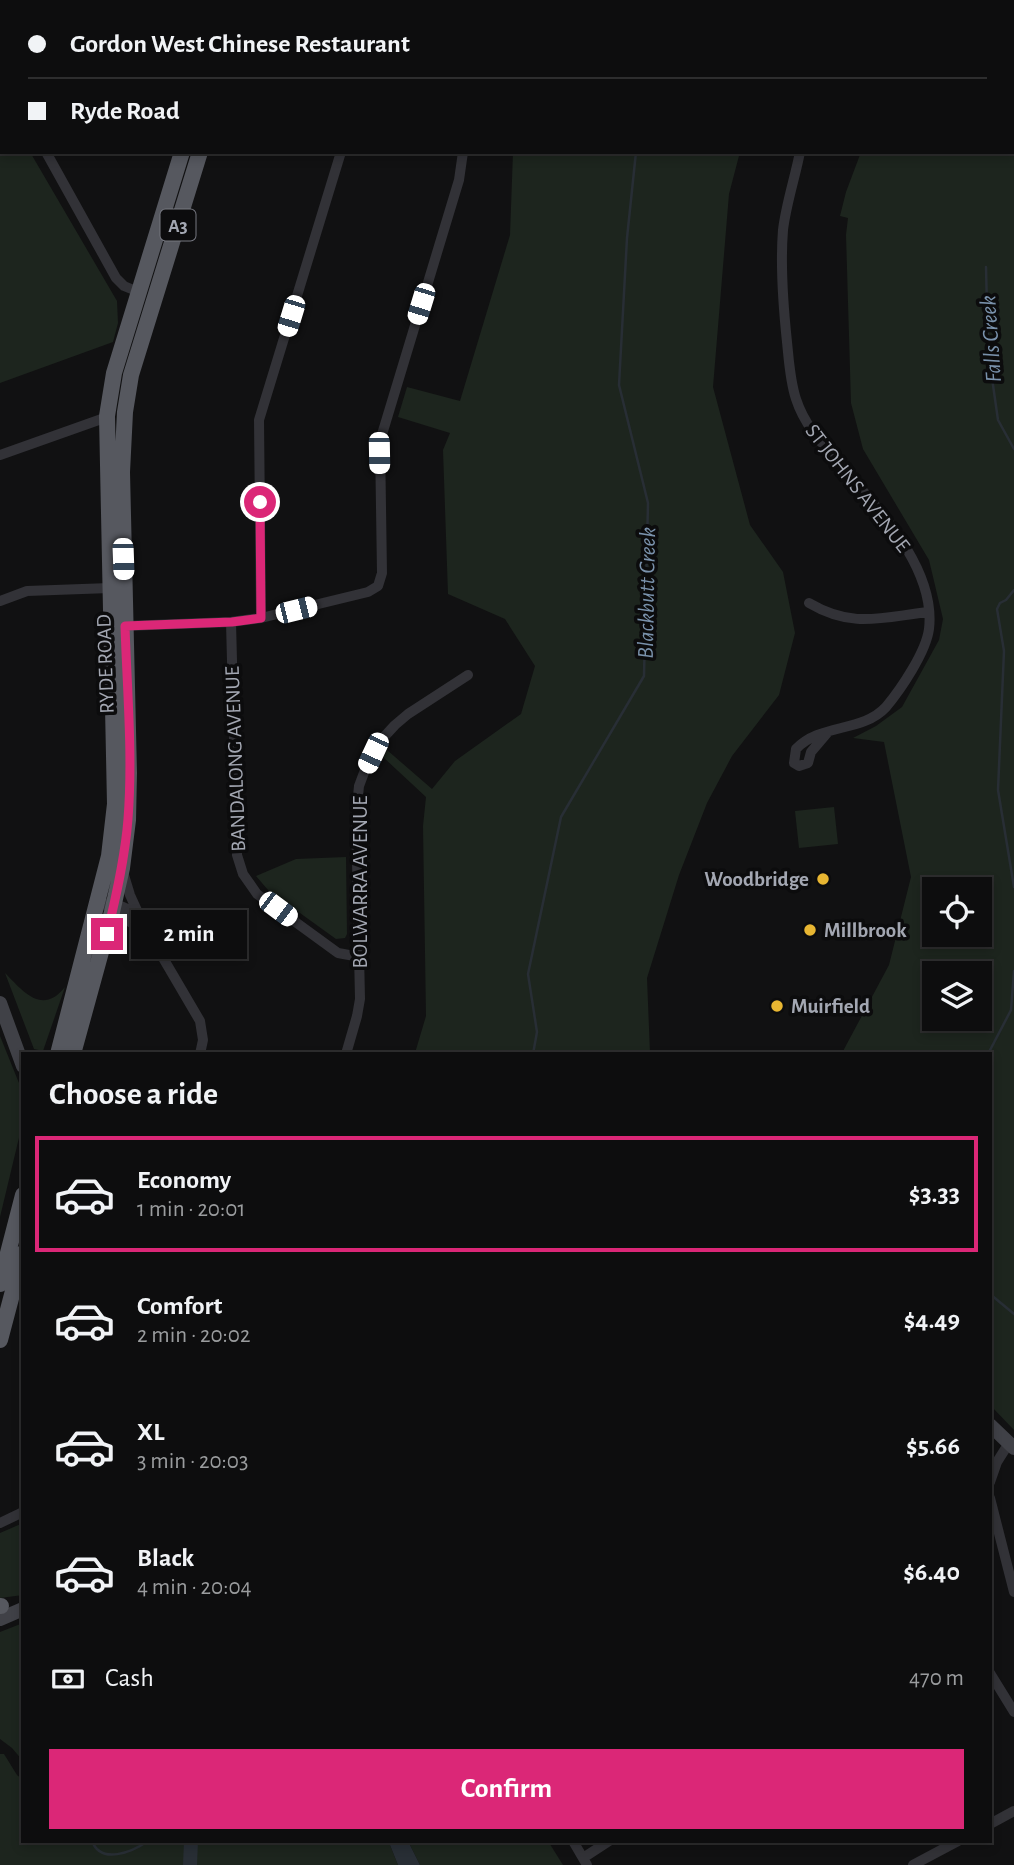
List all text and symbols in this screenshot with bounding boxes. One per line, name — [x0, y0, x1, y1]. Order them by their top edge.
text: Gordon West Chinese Restaurant — [70, 31, 410, 57]
text: Ryde Road — [70, 98, 180, 124]
road number: A3 — [160, 210, 196, 241]
car — [405, 281, 438, 327]
car — [275, 293, 308, 339]
water label: Falls Creek — [977, 294, 1006, 383]
street label: ST JOHNS AVENUE — [801, 420, 914, 556]
car — [369, 432, 390, 474]
route start — [244, 486, 276, 518]
water label: Blackbutt Creek — [635, 526, 660, 659]
car — [112, 538, 135, 580]
car — [274, 595, 319, 625]
street label: RYDE ROAD — [93, 614, 118, 714]
street label: BANDALONG AVENUE — [222, 666, 249, 852]
car — [355, 730, 392, 776]
street label: BOLWARRA AVENUE — [350, 796, 371, 968]
place label: Woodbridge — [704, 869, 809, 890]
marker: Woodbridge — [815, 871, 831, 887]
map controls — [922, 877, 992, 1031]
button: locate — [922, 877, 992, 947]
car — [255, 888, 302, 930]
callout: 2 min — [132, 909, 247, 958]
route end — [91, 918, 123, 950]
place label: Millbrook — [824, 920, 907, 941]
marker: Millbrook — [802, 922, 818, 938]
text: 2 min — [163, 923, 215, 946]
button: layers — [922, 961, 992, 1031]
place label: Muirfield — [791, 996, 870, 1017]
marker: Muirfield — [769, 998, 785, 1014]
text: Choose a ride — [49, 1078, 218, 1110]
icon: car — [53, 1163, 116, 1226]
text: Economy — [137, 1167, 231, 1193]
text: $3.33 — [909, 1181, 960, 1207]
text: 1 min · 20:01 — [137, 1198, 245, 1221]
icon: car — [53, 1289, 116, 1352]
text: Comfort — [137, 1293, 222, 1319]
text: $4.49 — [904, 1307, 960, 1333]
text: 2 min · 20:02 — [137, 1324, 250, 1347]
icon: car — [53, 1415, 116, 1478]
text: XL — [137, 1419, 164, 1445]
text: $5.66 — [906, 1433, 960, 1459]
text: 3 min · 20:03 — [137, 1450, 248, 1473]
icon: car — [53, 1541, 116, 1604]
text: Black — [137, 1545, 194, 1571]
text: $6.40 — [903, 1559, 960, 1585]
text: 4 min · 20:04 — [137, 1576, 252, 1599]
icon: cash — [49, 1660, 87, 1698]
text: Cash — [105, 1665, 154, 1691]
text: 470 m — [909, 1667, 964, 1690]
button: Confirm — [49, 1749, 964, 1829]

